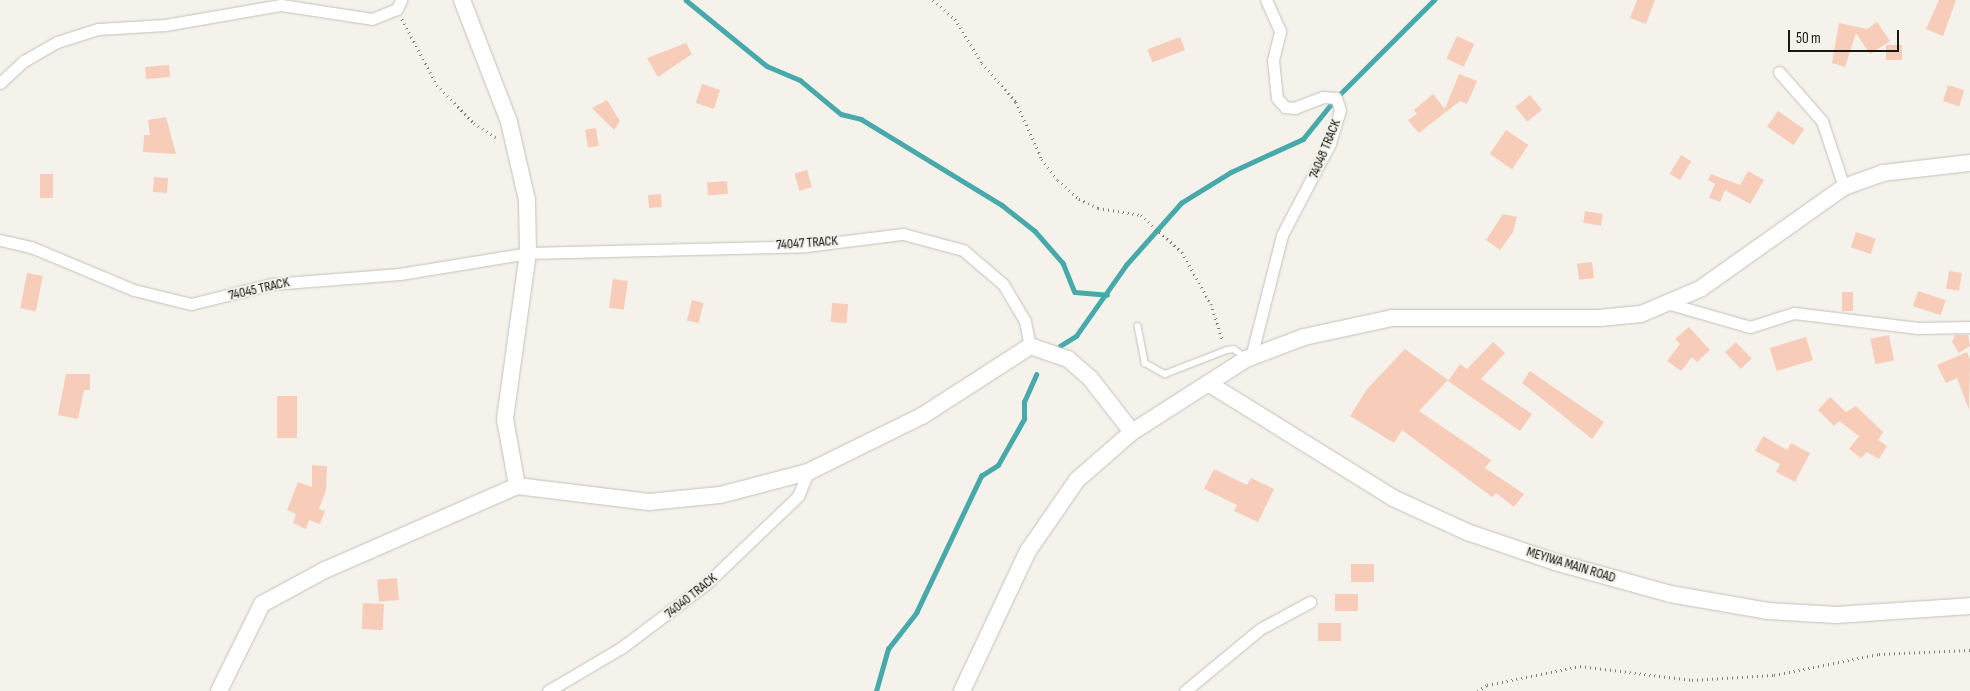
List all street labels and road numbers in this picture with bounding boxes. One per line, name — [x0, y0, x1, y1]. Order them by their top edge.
street label: 74048 TRACK — [1306, 117, 1344, 181]
street label: 74047 TRACK — [776, 232, 838, 254]
street label: 74045 TRACK — [227, 274, 291, 304]
street label: MEYIWA MAIN ROAD — [1524, 543, 1618, 587]
street label: 74040 TRACK — [661, 570, 721, 622]

